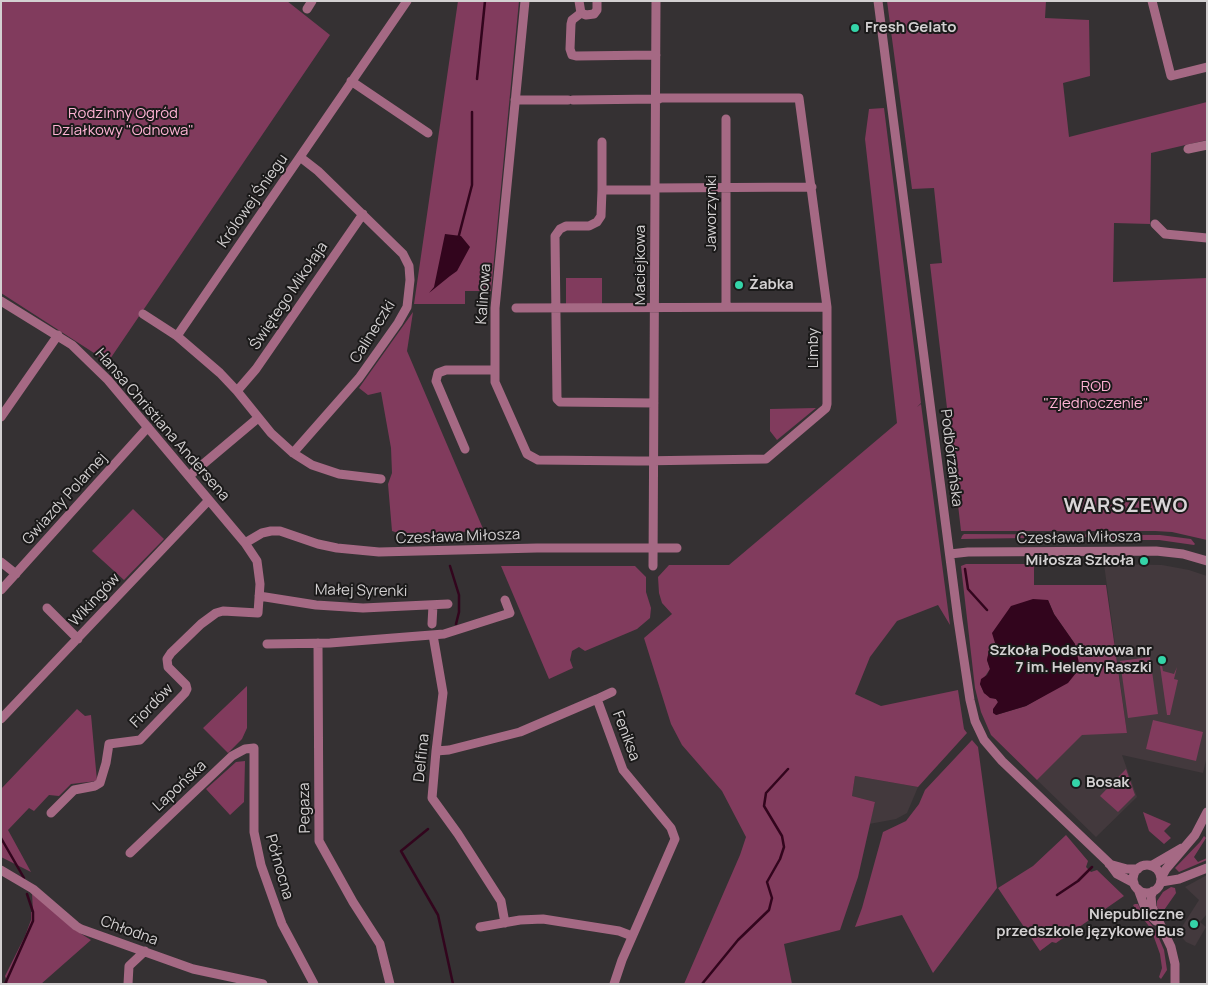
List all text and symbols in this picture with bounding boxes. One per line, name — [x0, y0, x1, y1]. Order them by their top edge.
place label: Fresh Gelato — [865, 19, 956, 37]
marker: Fresh Gelato — [849, 22, 861, 34]
park label: Rodzinny Ogród Działkowy "Odnowa" — [52, 105, 194, 140]
street label: Królowej Śniegu — [214, 151, 292, 251]
street label: Jaworzynki — [703, 175, 721, 251]
street label: Maciejkowa — [632, 225, 650, 305]
street label: Świętego Mikołaja — [246, 239, 332, 353]
street label: Kalinowa — [473, 263, 495, 325]
place label: Żabka — [749, 276, 794, 294]
marker: Żabka — [733, 279, 745, 291]
street label: Calineczki — [347, 297, 399, 367]
street label: Limby — [805, 328, 823, 368]
street label: Hansa Christiana Andersena — [91, 345, 233, 505]
park label: ROD "Zjednoczenie" — [1043, 378, 1149, 413]
street label: Podbórzańska — [936, 408, 966, 508]
street label: Gwiazdy Polarnej — [19, 449, 111, 549]
district label: WARSZEWO — [1063, 494, 1189, 518]
street label: Czesława Miłosza — [396, 526, 520, 548]
street label: Czesława Miłosza — [1017, 528, 1141, 548]
place label: Miłosza Szkoła — [1026, 552, 1134, 570]
marker: Miłosza Szkoła — [1138, 555, 1150, 567]
street label: Wikingów — [66, 570, 124, 630]
street label: Małej Syrenki — [315, 581, 407, 601]
place label: Szkoła Podstawowa nr 7 im. Heleny Raszki — [989, 642, 1152, 677]
marker: Szkoła Podstawowa nr 7 im. Heleny Raszki — [1156, 654, 1168, 666]
street label: Fiordów — [127, 680, 177, 732]
street label: Feniksa — [608, 709, 644, 763]
street label: Delfina — [411, 733, 433, 783]
street label: Lapońska — [150, 757, 210, 815]
place label: Bosak — [1086, 774, 1129, 792]
marker: Bosak — [1070, 777, 1082, 789]
street label: Pegaza — [296, 782, 314, 834]
street label: Północna — [261, 832, 297, 902]
place label: Niepubliczne przedszkole językowe Bus — [996, 906, 1184, 941]
street label: Chłodna — [98, 912, 160, 950]
marker: Niepubliczne przedszkole językowe Bus — [1188, 918, 1200, 930]

